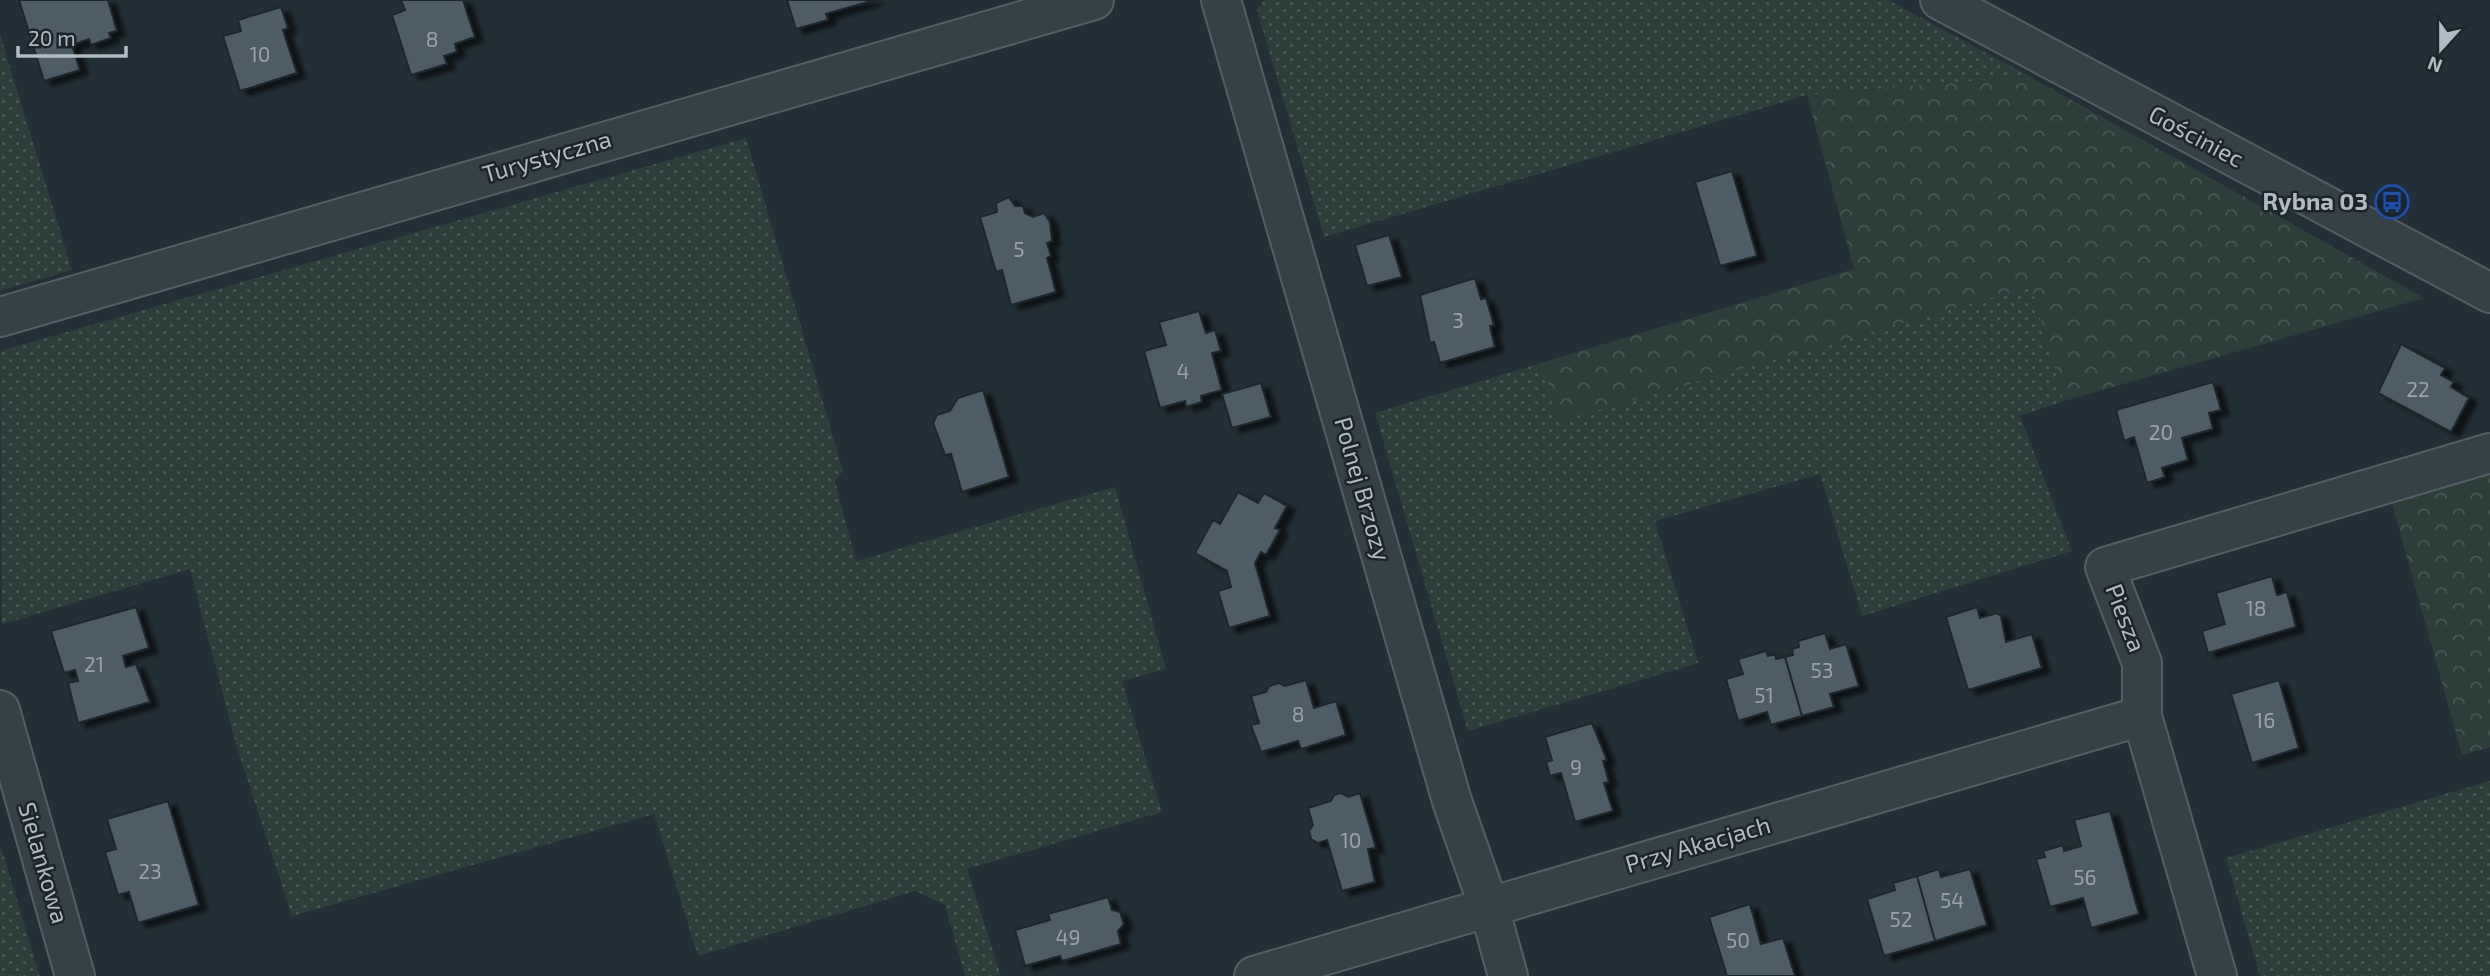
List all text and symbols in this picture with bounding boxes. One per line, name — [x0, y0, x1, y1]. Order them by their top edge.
scale bar — [18, 14, 126, 58]
north arrow — [2406, 14, 2476, 84]
text: 20 m — [28, 25, 76, 50]
house number: 8 — [426, 26, 438, 51]
house number: 10 — [249, 41, 271, 66]
text: N — [2424, 52, 2445, 79]
street label: Gościniec — [2144, 99, 2249, 173]
street label: Turystyczna — [479, 123, 614, 188]
bus stop icon: Rybna 03 — [2373, 183, 2411, 221]
place label: Rybna 03 — [2263, 186, 2368, 215]
house number: 5 — [1013, 236, 1025, 261]
house number: 3 — [1452, 307, 1464, 332]
house number: 4 — [1177, 358, 1189, 383]
house number: 22 — [2406, 376, 2430, 401]
street label: Polnej Brzozy — [1329, 413, 1398, 564]
house number: 20 — [2149, 419, 2173, 444]
street label: Piesza — [2100, 579, 2153, 656]
house number: 18 — [2245, 595, 2267, 620]
house number: 21 — [84, 651, 104, 676]
house number: 53 — [1811, 657, 1833, 682]
house number: 51 — [1754, 682, 1774, 707]
house number: 8 — [1292, 701, 1304, 726]
house number: 16 — [2255, 707, 2275, 732]
house number: 9 — [1570, 754, 1582, 779]
street label: Sielankowa — [13, 799, 76, 927]
street label: Przy Akacjach — [1622, 809, 1774, 878]
house number: 10 — [1340, 827, 1362, 852]
house number: 23 — [138, 858, 162, 883]
house number: 56 — [2073, 864, 2097, 889]
house number: 54 — [1940, 887, 1964, 912]
house number: 52 — [1889, 906, 1913, 931]
house number: 49 — [1056, 924, 1080, 949]
house number: 50 — [1726, 927, 1750, 952]

